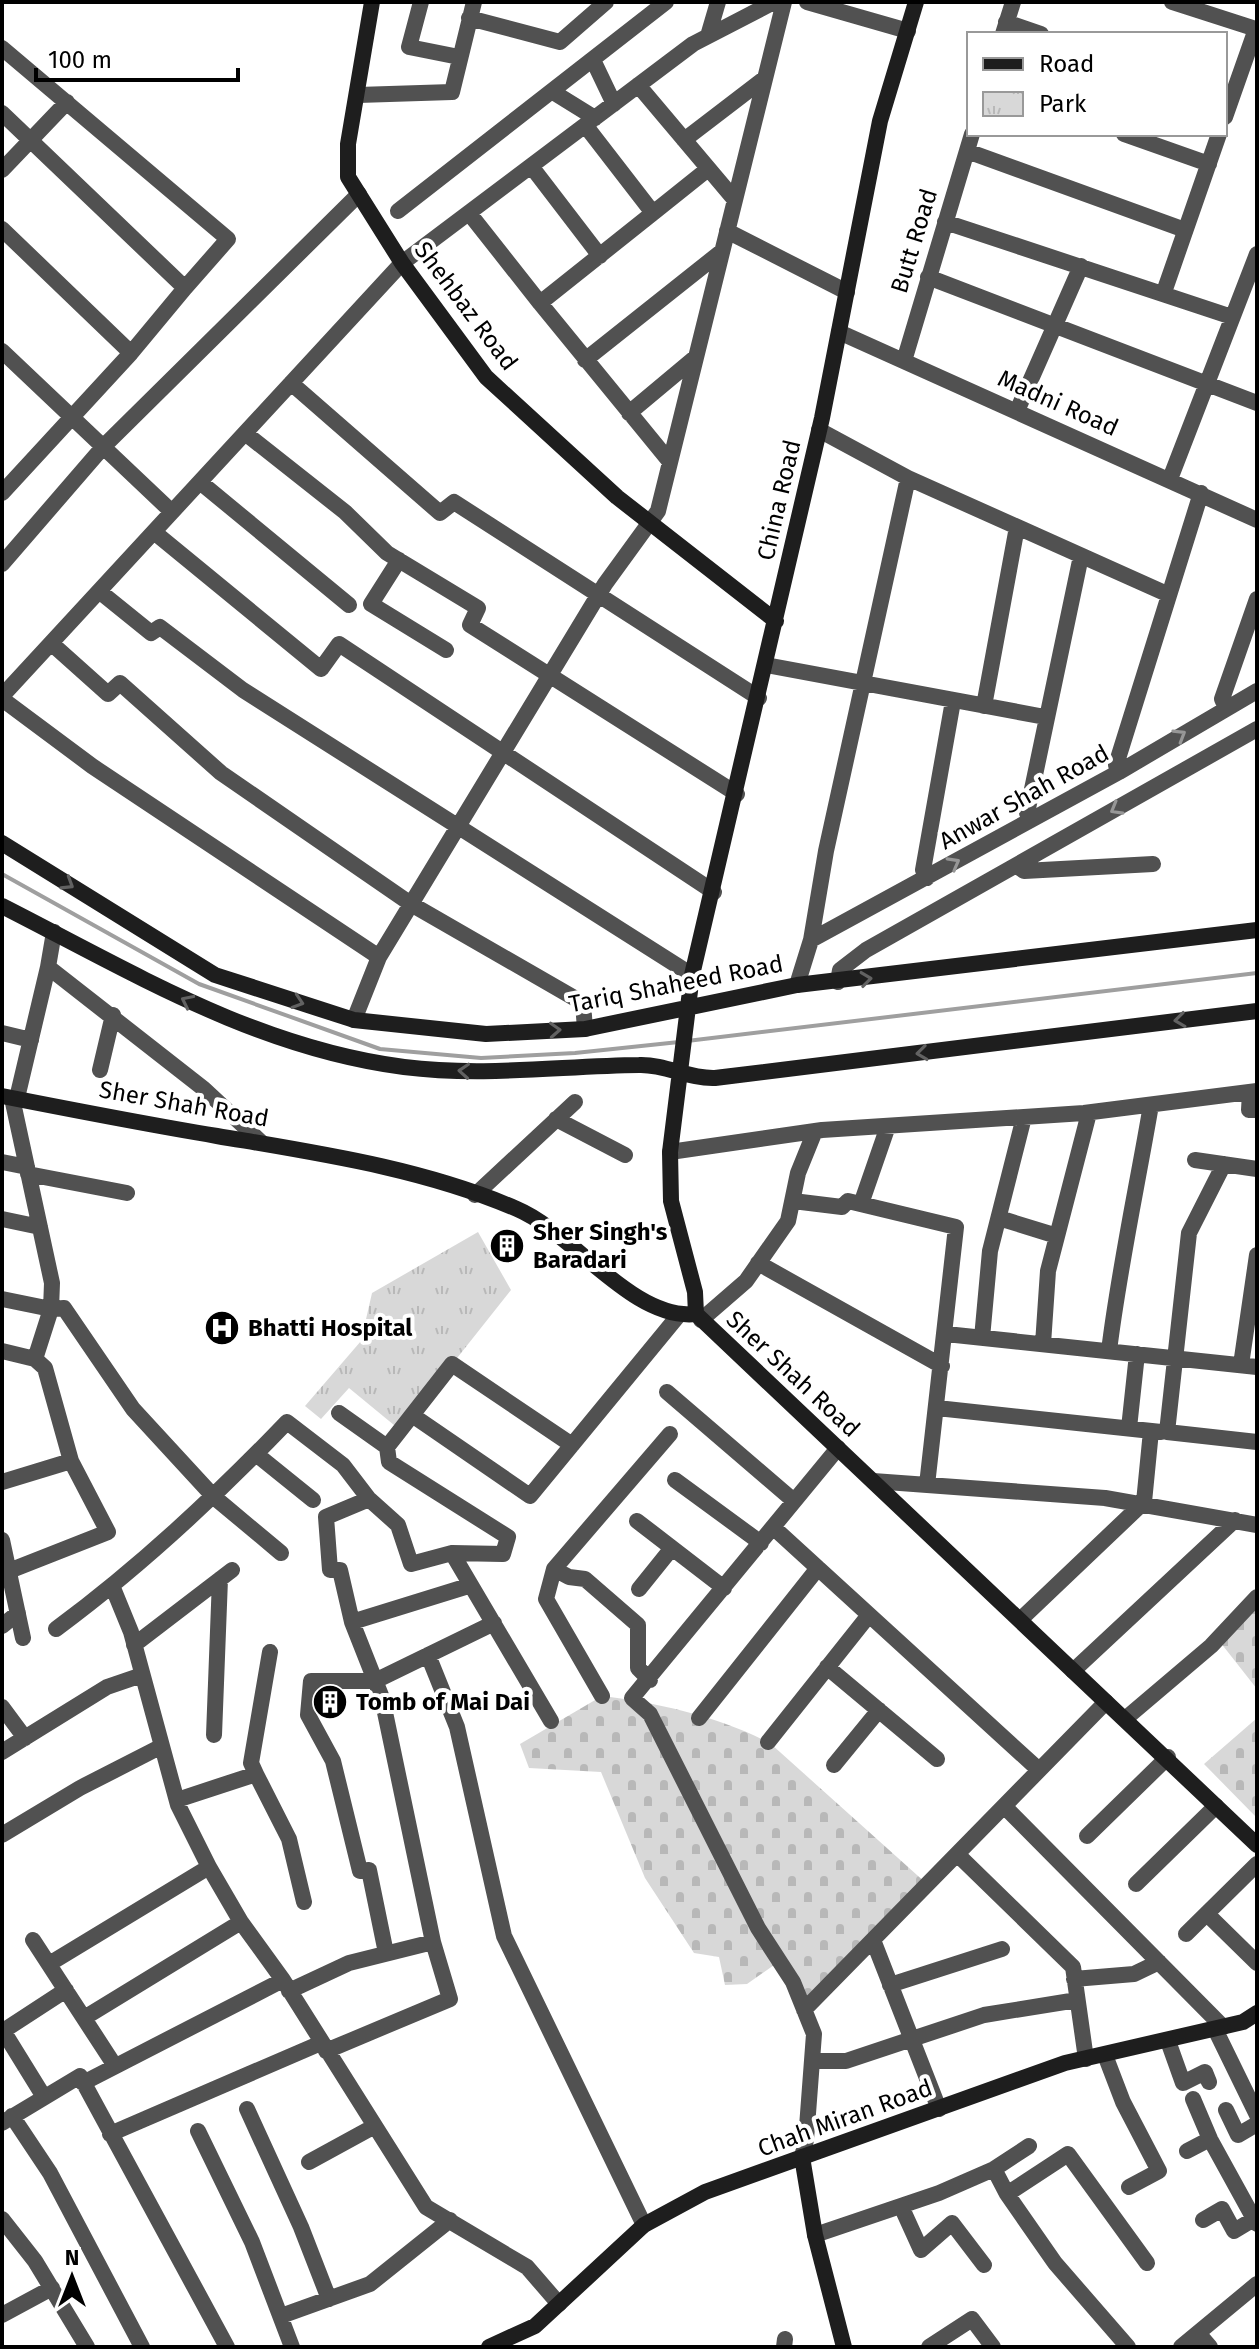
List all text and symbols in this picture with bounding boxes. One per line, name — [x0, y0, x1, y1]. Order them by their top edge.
scale bar — [36, 32, 238, 82]
legend — [967, 32, 1227, 136]
text: 100 m — [48, 46, 112, 74]
text: Road — [1039, 50, 1094, 78]
text: Park — [1039, 90, 1087, 118]
street label: Butt Road — [885, 185, 943, 297]
street label: Shehbaz Road — [409, 236, 523, 376]
street label: Madni Road — [994, 364, 1122, 442]
street label: China Road — [752, 437, 806, 563]
one-way arrow — [1171, 730, 1186, 745]
street label: Anwar Shah Road — [934, 739, 1114, 855]
one-way arrow — [1110, 799, 1125, 815]
one-way arrow — [945, 858, 960, 873]
one-way arrow — [59, 875, 74, 890]
street label: Tariq Shaheed Road — [567, 950, 785, 1018]
one-way arrow — [859, 970, 872, 987]
one-way arrow — [290, 993, 304, 1009]
one-way arrow — [181, 995, 195, 1011]
one-way arrow — [1173, 1012, 1186, 1029]
one-way arrow — [549, 1022, 562, 1039]
one-way arrow — [915, 1044, 928, 1061]
one-way arrow — [457, 1063, 470, 1080]
street label: Sher Shah Road — [97, 1075, 271, 1133]
place label: Sher Singh's Baradari — [533, 1218, 668, 1274]
building icon: Sher Singh's Baradari — [488, 1227, 526, 1265]
street label: Sher Shah Road — [721, 1305, 865, 1443]
hospital icon: Bhatti Hospital — [203, 1309, 241, 1347]
place label: Bhatti Hospital — [248, 1314, 413, 1342]
building icon: Tomb of Mai Dai — [311, 1683, 349, 1721]
place label: Tomb of Mai Dai — [356, 1688, 530, 1716]
street label: Chah Miran Road — [754, 2073, 936, 2163]
north arrow — [32, 2237, 112, 2317]
text: N — [65, 2244, 79, 2271]

